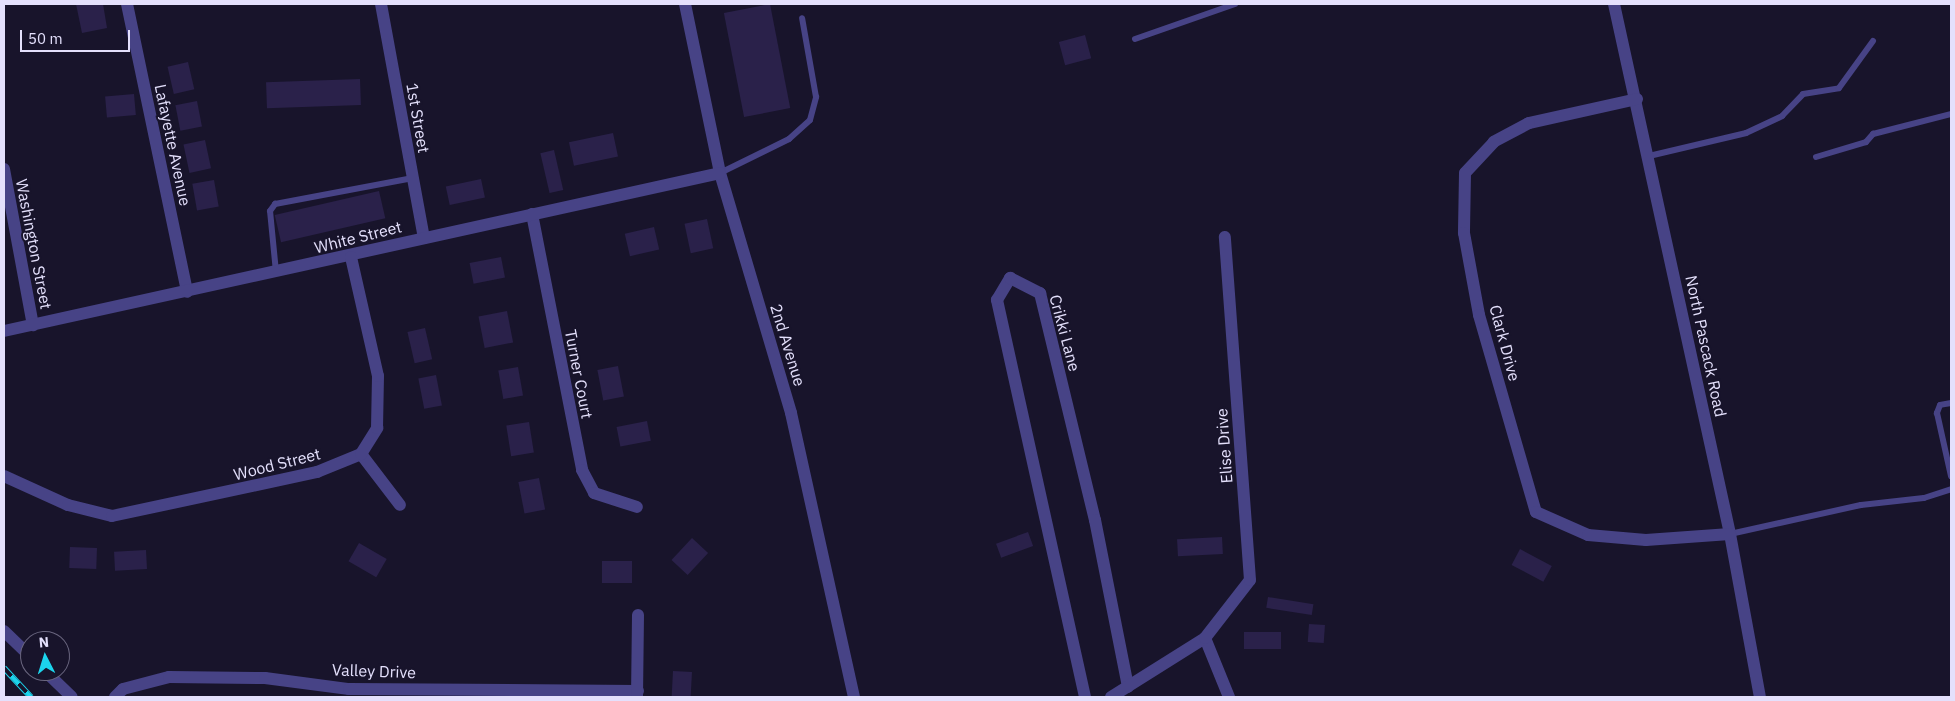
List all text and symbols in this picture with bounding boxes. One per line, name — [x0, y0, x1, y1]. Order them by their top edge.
scale bar — [22, 20, 132, 52]
text: 50 m — [28, 29, 63, 48]
street label: Lafayette Avenue — [151, 82, 195, 208]
street label: 1st Street — [402, 82, 434, 154]
street label: Washington Street — [12, 177, 56, 311]
street label: White Street — [312, 217, 404, 257]
street label: North Pascack Road — [1682, 273, 1730, 419]
street label: Crikki Lane — [1046, 292, 1084, 374]
street label: 2nd Avenue — [766, 301, 810, 389]
street label: Clark Drive — [1486, 303, 1524, 383]
street label: Turner Court — [561, 328, 597, 420]
street label: Elise Drive — [1212, 408, 1236, 484]
street label: Wood Street — [232, 444, 322, 484]
north arrow — [20, 631, 70, 681]
text: N — [38, 633, 50, 651]
street label: Valley Drive — [332, 660, 416, 682]

